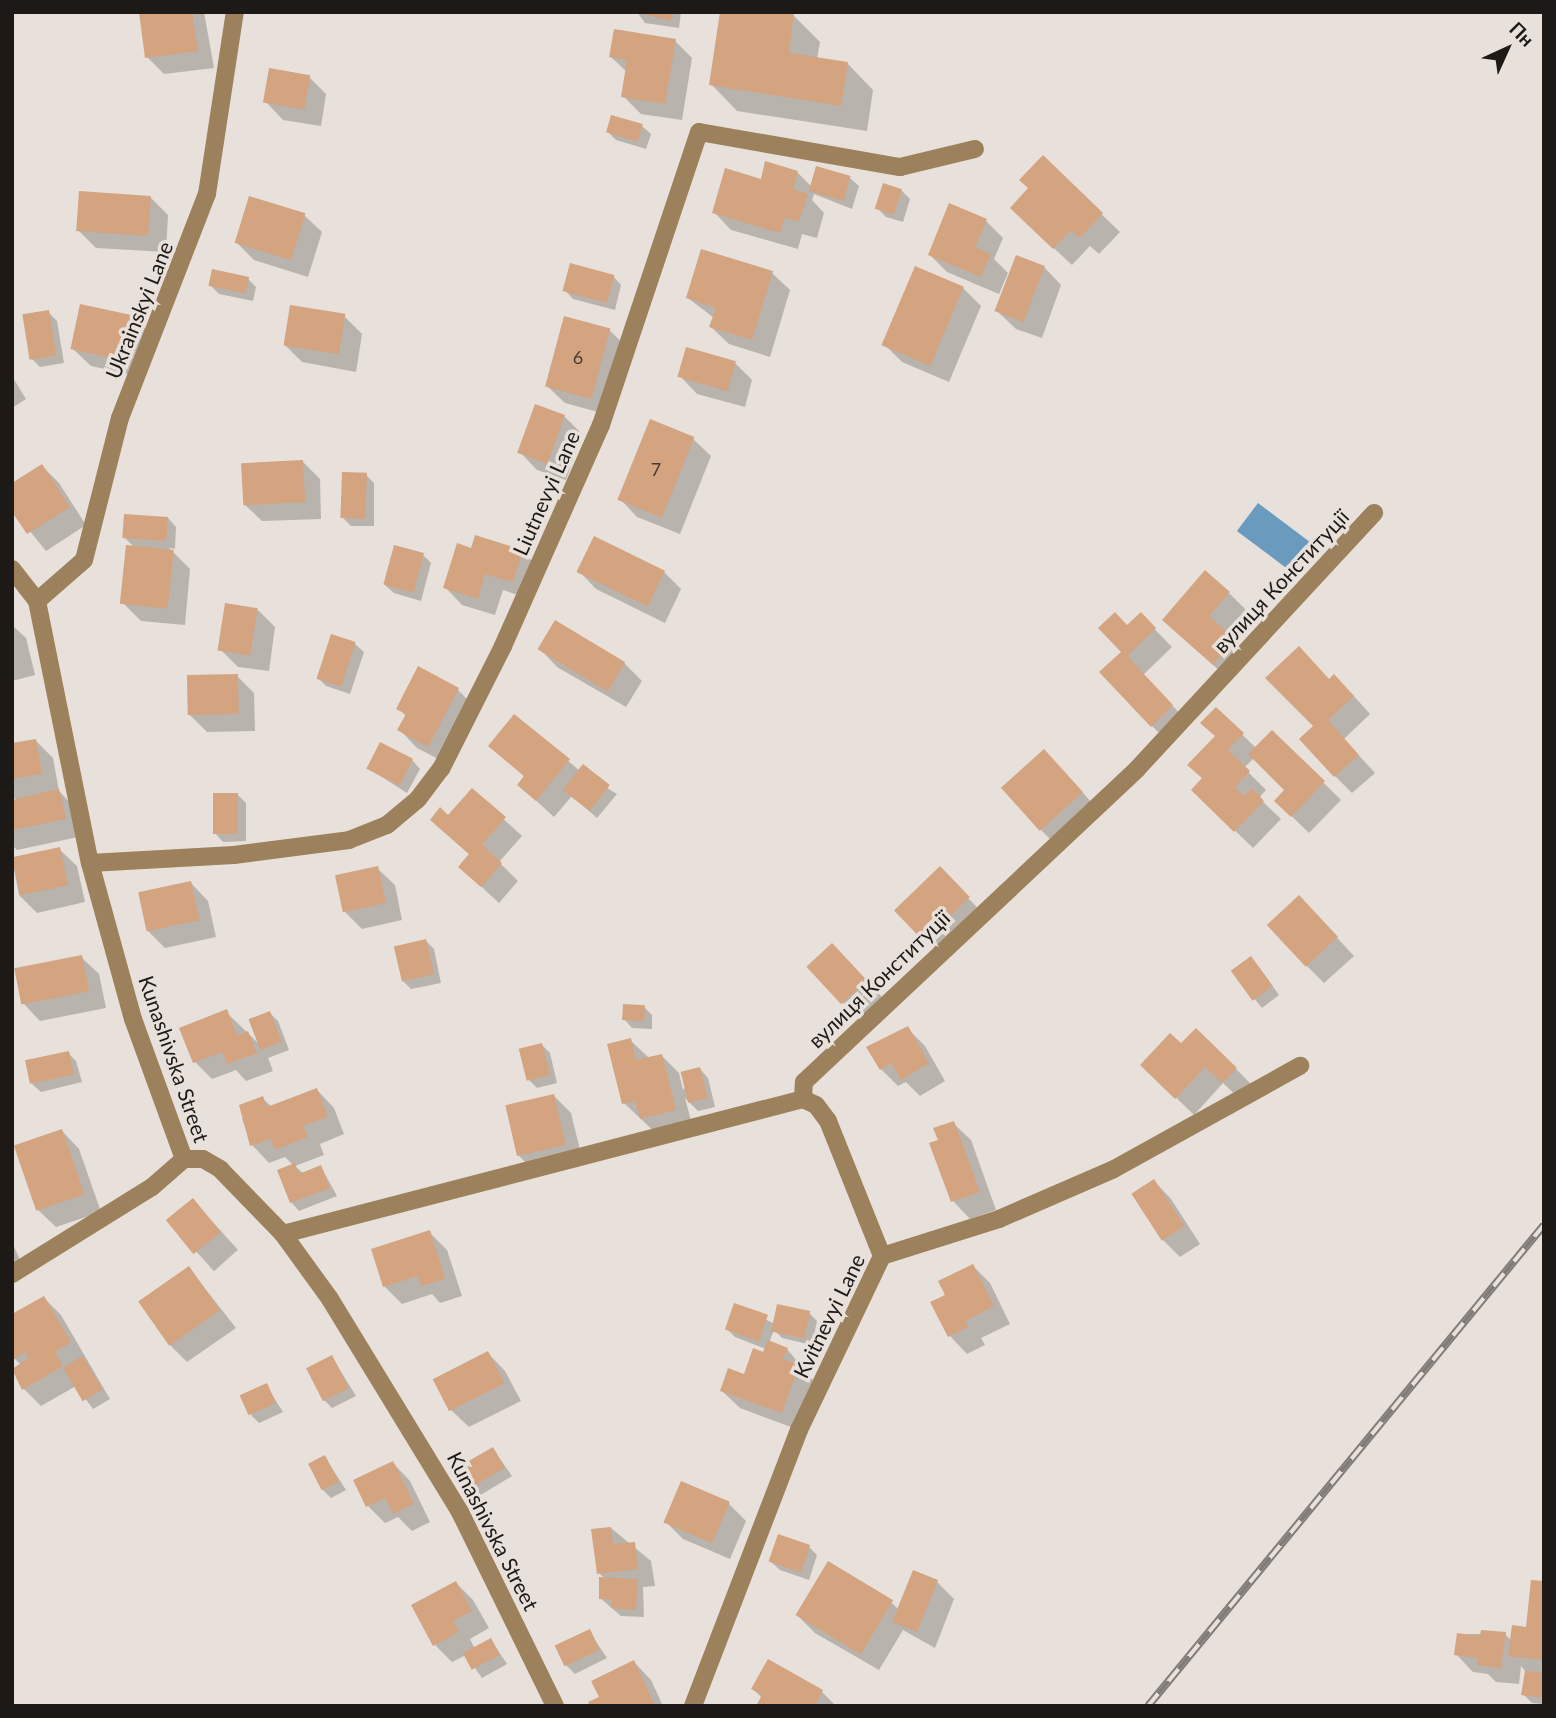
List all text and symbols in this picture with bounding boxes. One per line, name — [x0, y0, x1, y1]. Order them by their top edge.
north arrow — [1472, 14, 1542, 84]
text: Пн — [1505, 17, 1539, 51]
street label: Ukrainskyi Lane — [100, 238, 178, 382]
house number: 6 — [573, 346, 583, 368]
street label: Liutnevyi Lane — [507, 427, 585, 559]
house number: 7 — [651, 458, 661, 480]
street label: вулиця Конституції — [1208, 504, 1354, 658]
street label: вулиця Конституції — [803, 905, 955, 1053]
street label: Kunashivska Street — [134, 972, 214, 1146]
street label: Kvitnevyi Lane — [788, 1250, 870, 1382]
street label: Kunashivska Street — [442, 1448, 544, 1614]

